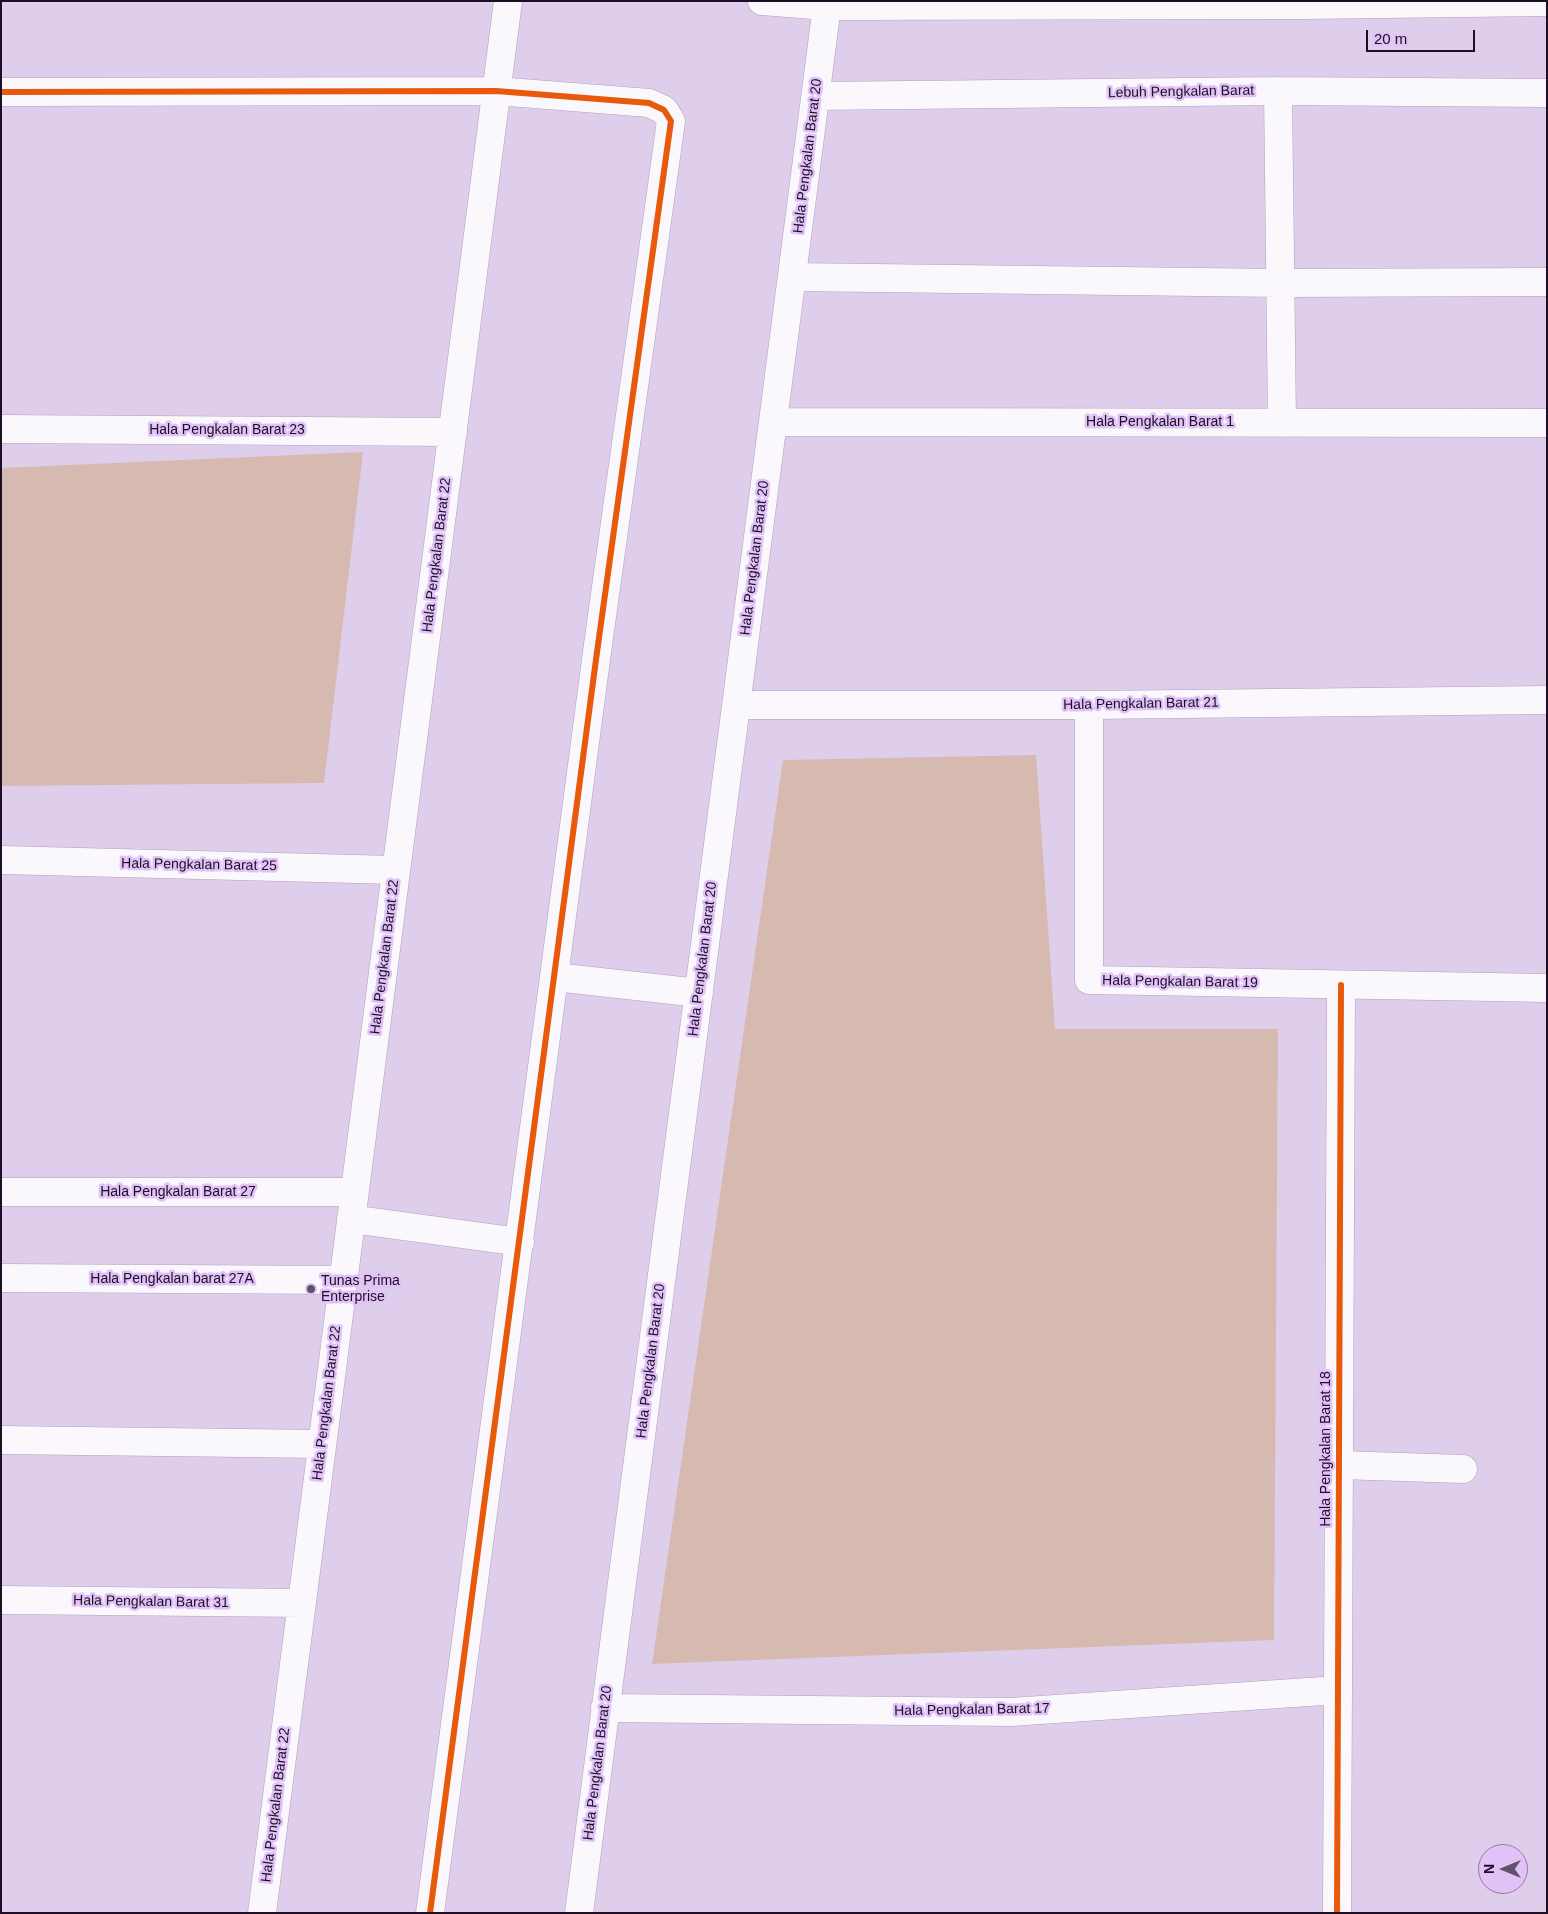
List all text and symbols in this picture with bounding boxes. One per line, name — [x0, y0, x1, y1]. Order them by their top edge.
scale bar — [1368, 20, 1477, 52]
text: 20 m — [1374, 30, 1407, 47]
street label: Hala Pengkalan Barat 20 — [790, 78, 826, 234]
street label: Lebuh Pengkalan Barat — [1108, 82, 1254, 102]
street label: Hala Pengkalan Barat 1 — [1086, 414, 1234, 430]
street label: Hala Pengkalan Barat 23 — [149, 422, 305, 438]
street label: Hala Pengkalan Barat 22 — [419, 477, 455, 633]
street label: Hala Pengkalan Barat 20 — [737, 480, 773, 636]
street label: Hala Pengkalan Barat 21 — [1063, 694, 1219, 714]
street label: Hala Pengkalan Barat 25 — [121, 855, 277, 875]
street label: Hala Pengkalan Barat 22 — [367, 879, 403, 1035]
street label: Hala Pengkalan Barat 20 — [685, 881, 721, 1037]
street label: Hala Pengkalan Barat 19 — [1102, 972, 1258, 992]
street label: Hala Pengkalan Barat 27 — [100, 1184, 256, 1200]
street label: Hala Pengkalan barat 27A — [90, 1271, 254, 1287]
place label: Tunas Prima Enterprise — [321, 1273, 400, 1305]
marker: Tunas Prima Enterprise — [305, 1283, 317, 1295]
street label: Hala Pengkalan Barat 20 — [633, 1283, 669, 1439]
street label: Hala Pengkalan Barat 22 — [309, 1325, 345, 1481]
street label: Hala Pengkalan Barat 18 — [1318, 1371, 1334, 1527]
street label: Hala Pengkalan Barat 31 — [73, 1592, 229, 1612]
street label: Hala Pengkalan Barat 20 — [580, 1685, 616, 1841]
street label: Hala Pengkalan Barat 17 — [894, 1700, 1050, 1720]
street label: Hala Pengkalan Barat 22 — [258, 1727, 294, 1883]
north arrow — [1478, 1844, 1528, 1894]
text: N — [1481, 1864, 1497, 1874]

